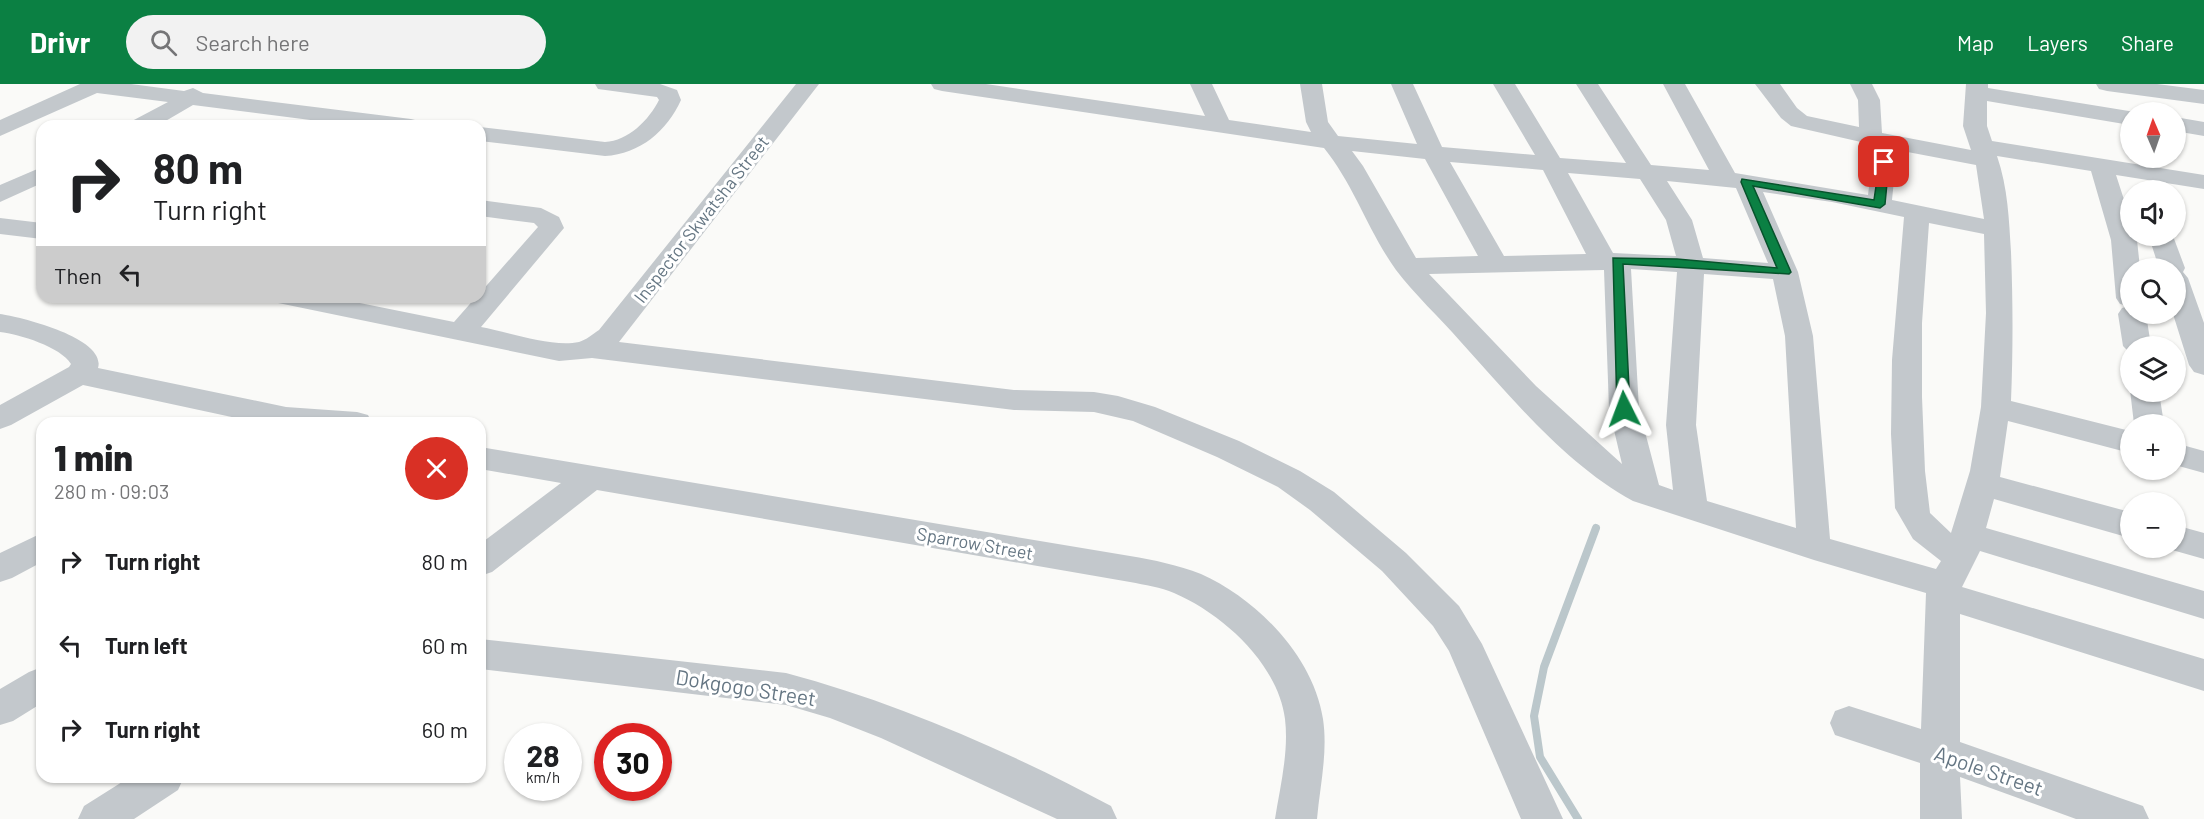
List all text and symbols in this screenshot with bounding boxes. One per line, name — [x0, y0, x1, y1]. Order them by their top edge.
search box — [126, 15, 546, 69]
text: Drivr — [30, 25, 90, 59]
icon: search — [147, 26, 180, 59]
text: Search here — [195, 29, 310, 55]
text: Map — [1957, 30, 1994, 55]
text: Layers — [2027, 30, 2088, 55]
text: Share — [2121, 30, 2174, 55]
north arrow — [2120, 102, 2186, 168]
map controls — [2120, 102, 2186, 558]
street label: Inspector Skwatsha Street — [629, 131, 773, 307]
pin — [1858, 136, 1909, 187]
text: 80 m — [153, 142, 243, 192]
icon: right — [54, 144, 132, 222]
icon: arrive — [1867, 145, 1900, 178]
button: sound — [2120, 180, 2186, 246]
text: Turn right — [153, 193, 267, 225]
icon: left — [114, 258, 147, 291]
button: search — [2120, 258, 2186, 324]
text: Then — [54, 262, 102, 288]
button: layers — [2120, 336, 2186, 402]
position arrow — [1592, 377, 1656, 441]
button: + — [2120, 414, 2186, 480]
text: 1 min — [54, 435, 133, 478]
button: close — [405, 437, 468, 500]
text: 280 m · 09:03 — [54, 479, 169, 503]
button: − — [2120, 492, 2186, 558]
street label: Sparrow Street — [915, 522, 1035, 564]
icon: right — [54, 545, 87, 578]
text: Turn right — [105, 548, 200, 574]
text: 80 m — [422, 548, 468, 574]
icon: left — [54, 629, 87, 662]
text: Turn left — [105, 632, 188, 658]
text: 60 m — [422, 632, 468, 658]
street label: Dokgogo Street — [674, 664, 818, 710]
icon: right — [54, 713, 87, 746]
text: Turn right — [105, 716, 200, 742]
text: 60 m — [422, 716, 468, 742]
speed limit sign: 30 — [594, 723, 672, 801]
text: 28 — [526, 737, 560, 773]
street label: Apole Street — [1931, 740, 2047, 800]
text: km/h — [526, 768, 560, 786]

